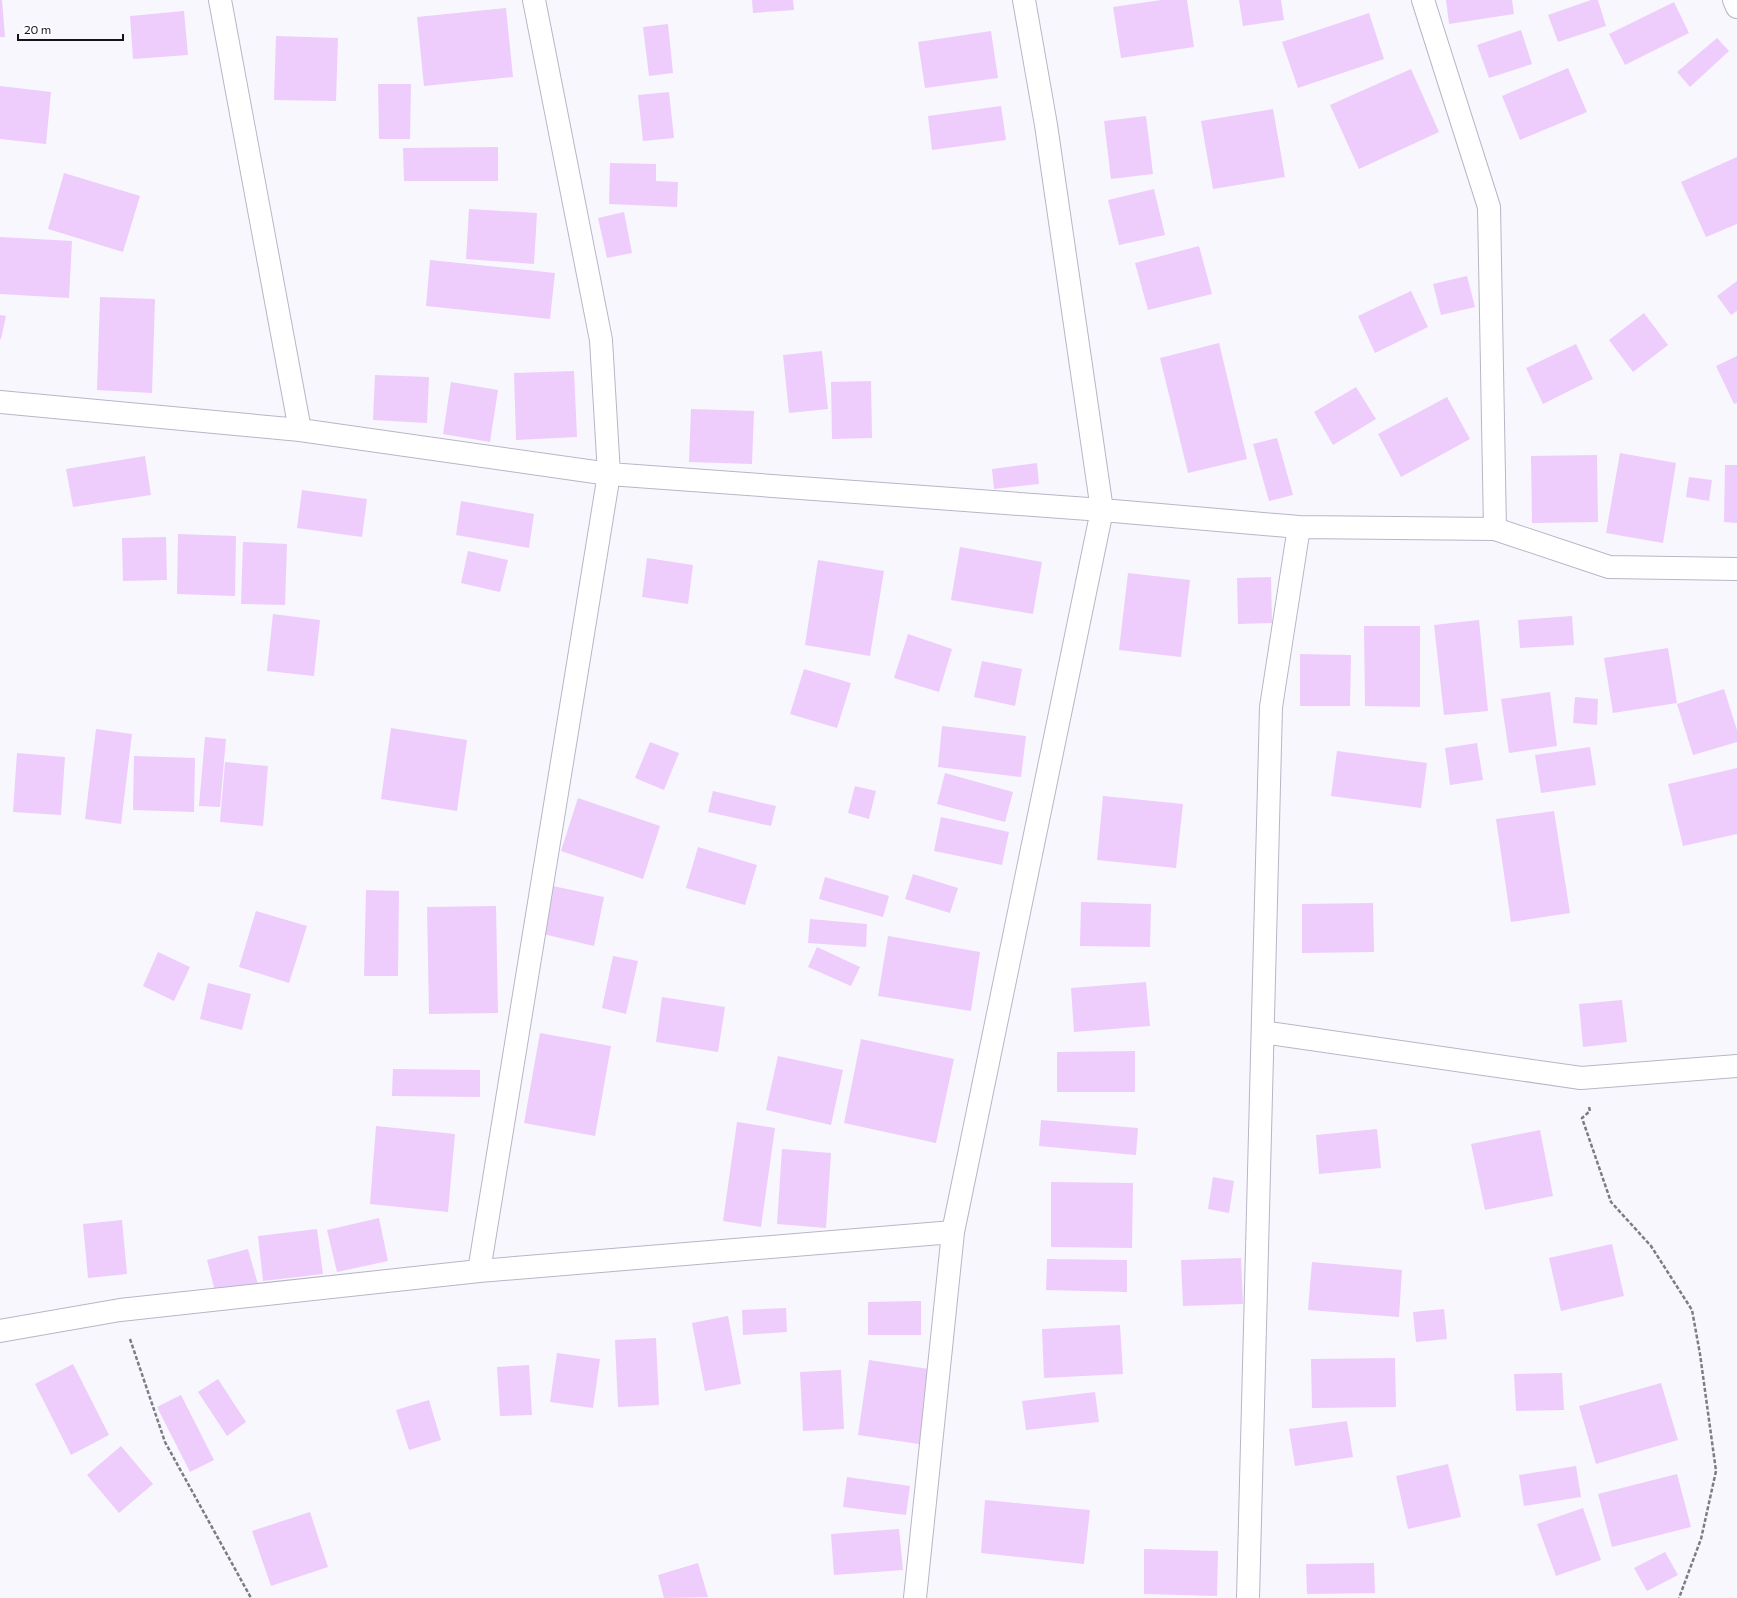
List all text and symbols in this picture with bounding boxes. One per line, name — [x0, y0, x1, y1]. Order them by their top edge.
scale bar — [18, 16, 123, 42]
text: 20 m — [24, 22, 51, 36]

